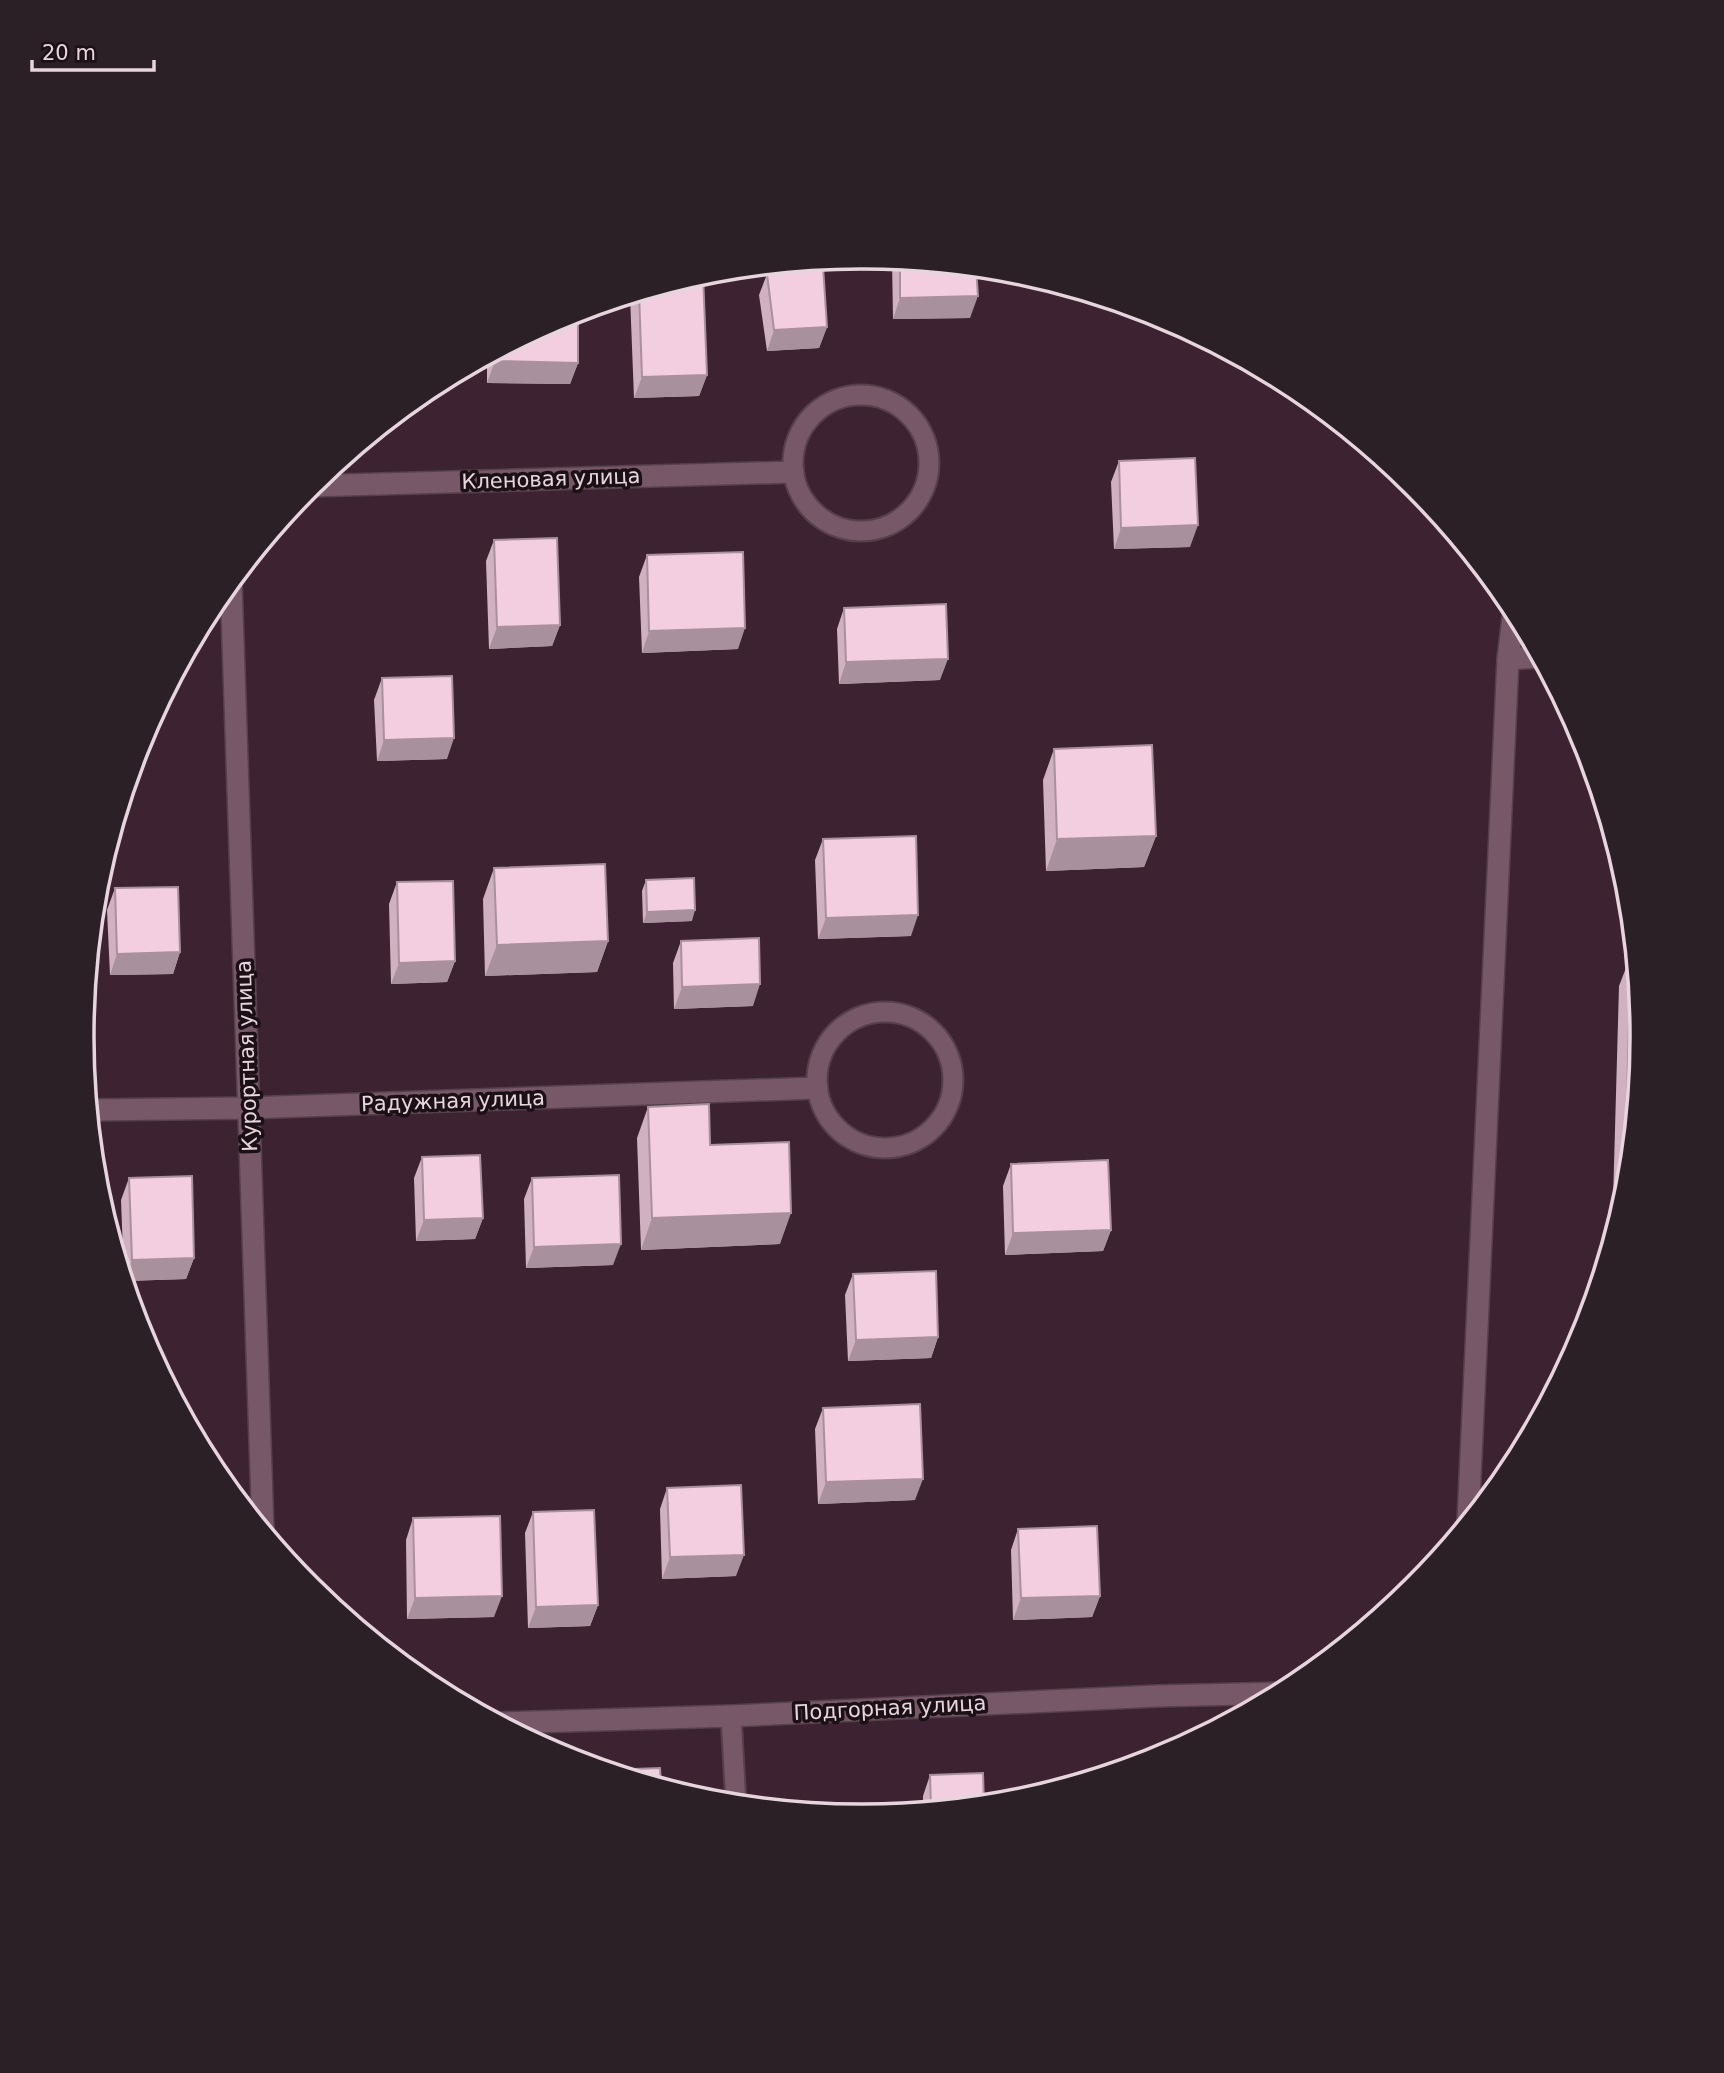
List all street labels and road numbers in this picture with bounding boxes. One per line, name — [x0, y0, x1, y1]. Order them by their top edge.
street label: Кленовая улица — [461, 464, 641, 494]
street label: Курортная улица — [232, 960, 262, 1152]
street label: Радужная улица — [361, 1086, 545, 1116]
street label: Подгорная улица — [793, 1691, 987, 1725]

